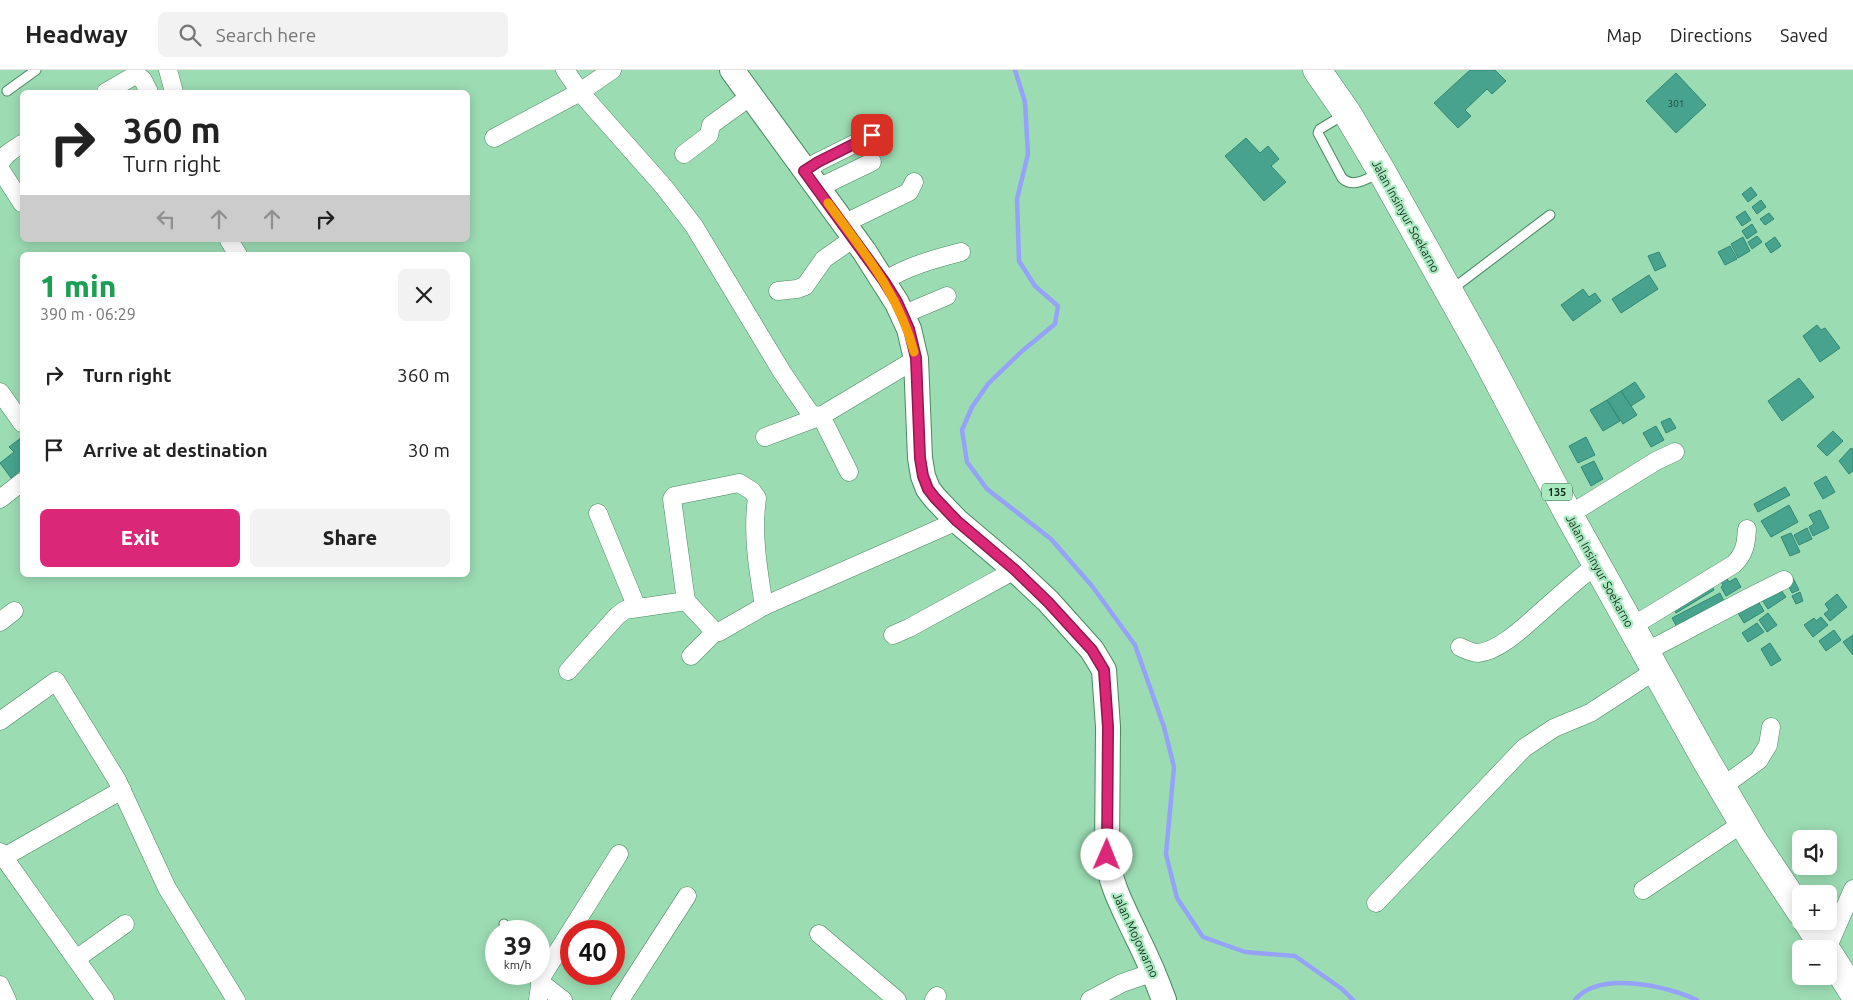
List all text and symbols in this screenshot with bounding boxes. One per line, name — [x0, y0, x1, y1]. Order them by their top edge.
search box — [158, 12, 508, 57]
text: Headway — [25, 21, 128, 48]
icon: search — [176, 21, 204, 49]
text: Search here — [216, 24, 316, 46]
text: Map — [1606, 25, 1642, 45]
text: Directions — [1670, 25, 1752, 45]
text: Saved — [1780, 25, 1828, 45]
house number: 301 — [1668, 98, 1684, 109]
icon: right — [40, 110, 105, 175]
text: 360 m — [123, 110, 221, 150]
pin — [851, 114, 893, 156]
icon: arrive — [858, 121, 886, 149]
text: Turn right — [123, 151, 221, 176]
street label: Jalan Insinyur Soekarno — [1370, 158, 1442, 274]
icon: left — [152, 205, 180, 233]
icon: ahead — [205, 205, 233, 233]
icon: ahead — [258, 205, 286, 233]
icon: right — [311, 205, 339, 233]
text: 1 min — [40, 269, 116, 303]
button: close — [398, 269, 450, 321]
text: 390 m · 06:29 — [40, 305, 136, 323]
icon: right — [40, 361, 68, 389]
text: Turn right — [83, 364, 171, 386]
text: 360 m — [397, 364, 450, 386]
icon: arrive — [40, 436, 68, 464]
text: Arrive at destination — [83, 439, 268, 461]
text: 30 m — [408, 439, 450, 461]
road number: 135 — [1542, 484, 1572, 501]
button: Exit — [40, 509, 240, 567]
button: Share — [250, 509, 450, 567]
street label: Jalan Insinyur Soekarno — [1564, 513, 1636, 629]
position arrow — [1080, 828, 1132, 880]
map controls — [1792, 830, 1837, 985]
button: sound — [1792, 830, 1837, 875]
button: + — [1792, 885, 1837, 930]
street label: Jalan Mojowarno — [1111, 890, 1161, 980]
speed limit sign: 40 — [560, 920, 625, 985]
text: 39 — [503, 932, 532, 960]
button: − — [1792, 940, 1837, 985]
text: km/h — [504, 958, 531, 971]

